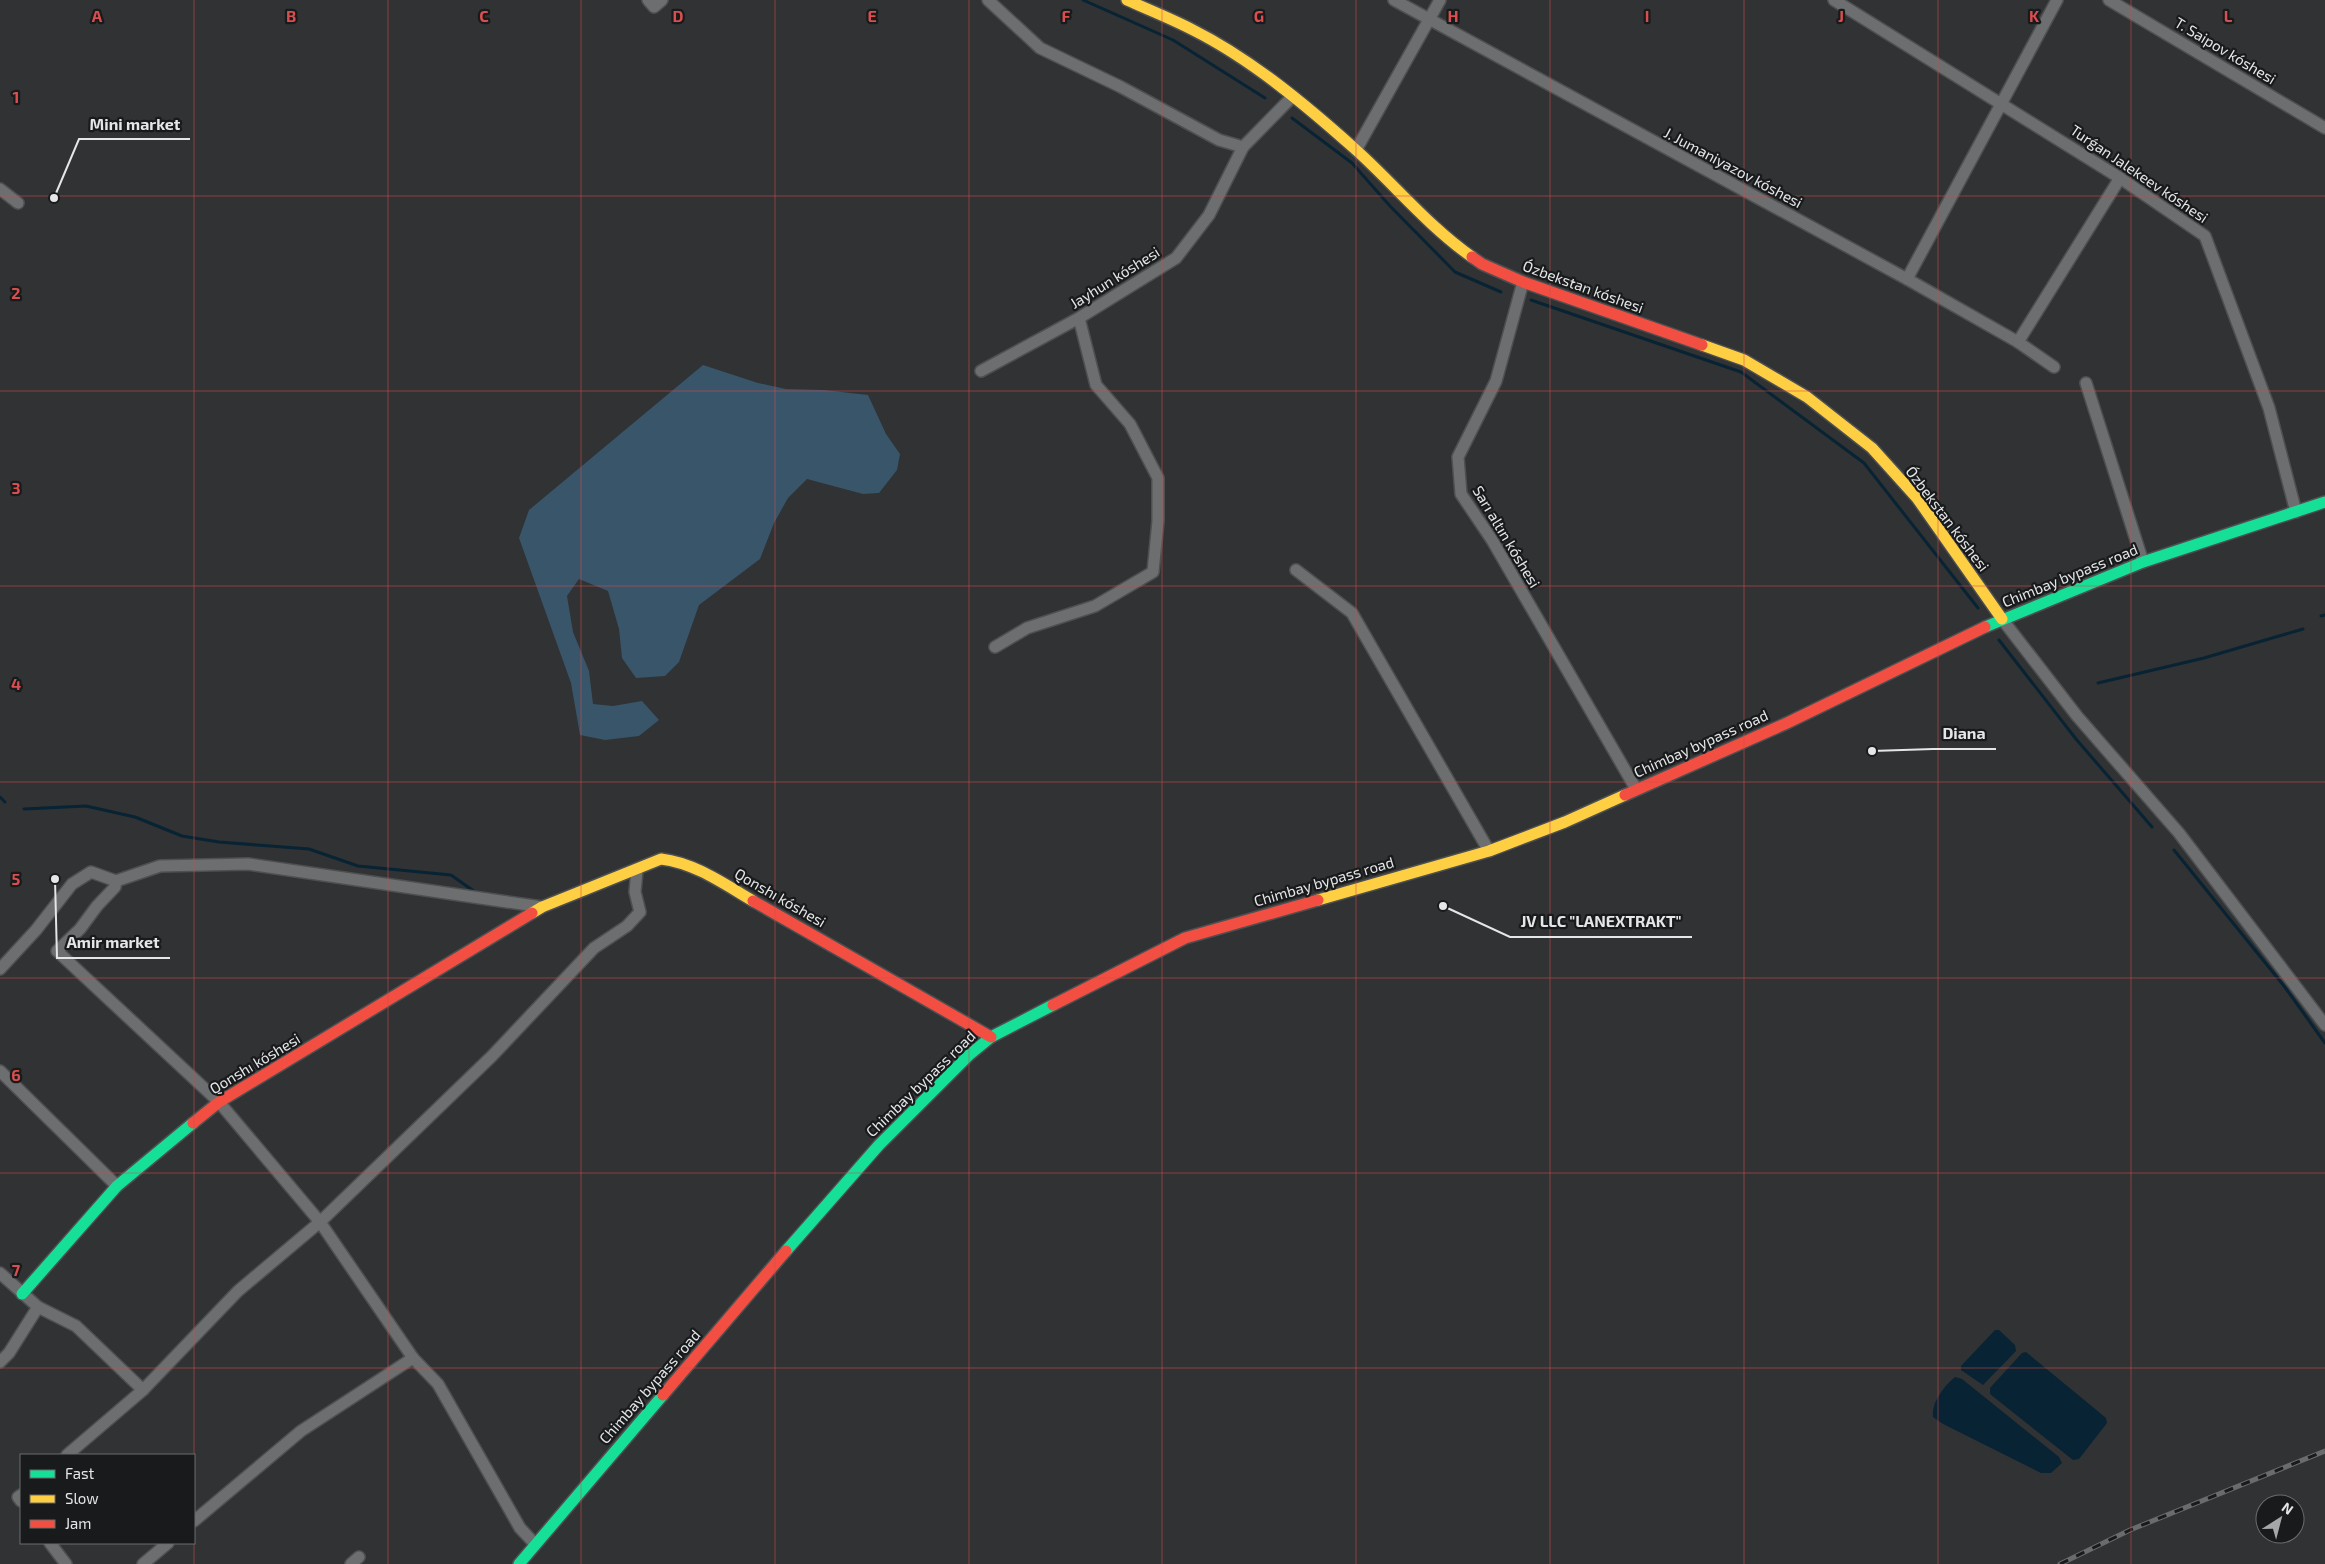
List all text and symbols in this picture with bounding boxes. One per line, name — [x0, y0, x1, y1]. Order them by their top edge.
text: A — [92, 6, 103, 25]
text: B — [286, 6, 296, 25]
text: C — [479, 6, 489, 25]
text: D — [673, 6, 684, 25]
text: E — [867, 6, 877, 25]
text: F — [1062, 6, 1071, 25]
text: G — [1254, 6, 1264, 25]
text: H — [1447, 6, 1459, 25]
text: I — [1645, 6, 1649, 25]
text: J — [1838, 6, 1844, 25]
text: K — [2029, 6, 2040, 25]
text: L — [2224, 6, 2233, 25]
street label: T. Saipov kóshesi — [2172, 13, 2279, 87]
text: 1 — [13, 87, 19, 106]
callout: Mini market — [79, 108, 190, 139]
text: Mini market — [90, 114, 181, 133]
street label: Turǵan Jalekeev kóshesi — [2067, 120, 2212, 226]
street label: J. Jumaniyazov kóshesi — [1661, 123, 1806, 211]
street label: Jayhun kóshesi — [1066, 242, 1163, 312]
street label: Ózbekstan kóshesi — [1520, 256, 1646, 316]
text: 2 — [11, 283, 21, 302]
street label: Ózbekstan kóshesi — [1902, 462, 1993, 575]
text: 3 — [11, 478, 21, 497]
street label: Sarı altın kóshesi — [1469, 482, 1544, 591]
street label: Chimbay bypass road — [1999, 540, 2140, 611]
text: 4 — [11, 674, 21, 693]
street label: Chimbay bypass road — [1631, 705, 1770, 781]
callout: Diana — [1933, 718, 1996, 749]
text: Diana — [1942, 723, 1986, 742]
street label: Chimbay bypass road — [1252, 852, 1396, 910]
street label: Qonshı kóshesi — [731, 864, 829, 931]
text: 5 — [12, 869, 21, 888]
callout: JV LLC "LANEXTRAKT" — [1510, 906, 1692, 937]
text: JV LLC "LANEXTRAKT" — [1520, 911, 1682, 930]
callout: Amir market — [57, 927, 170, 958]
text: Amir market — [66, 932, 160, 951]
street label: Chimbay bypass road — [862, 1026, 979, 1140]
street label: Qonshı kóshesi — [206, 1029, 304, 1098]
text: 6 — [11, 1065, 21, 1084]
text: 7 — [12, 1260, 21, 1279]
street label: Chimbay bypass road — [595, 1326, 704, 1447]
legend — [20, 1454, 195, 1544]
text: Fast — [65, 1464, 95, 1482]
text: Slow — [65, 1489, 99, 1507]
north arrow — [2255, 1494, 2305, 1544]
text: N — [2279, 1498, 2297, 1518]
text: Jam — [65, 1514, 91, 1532]

